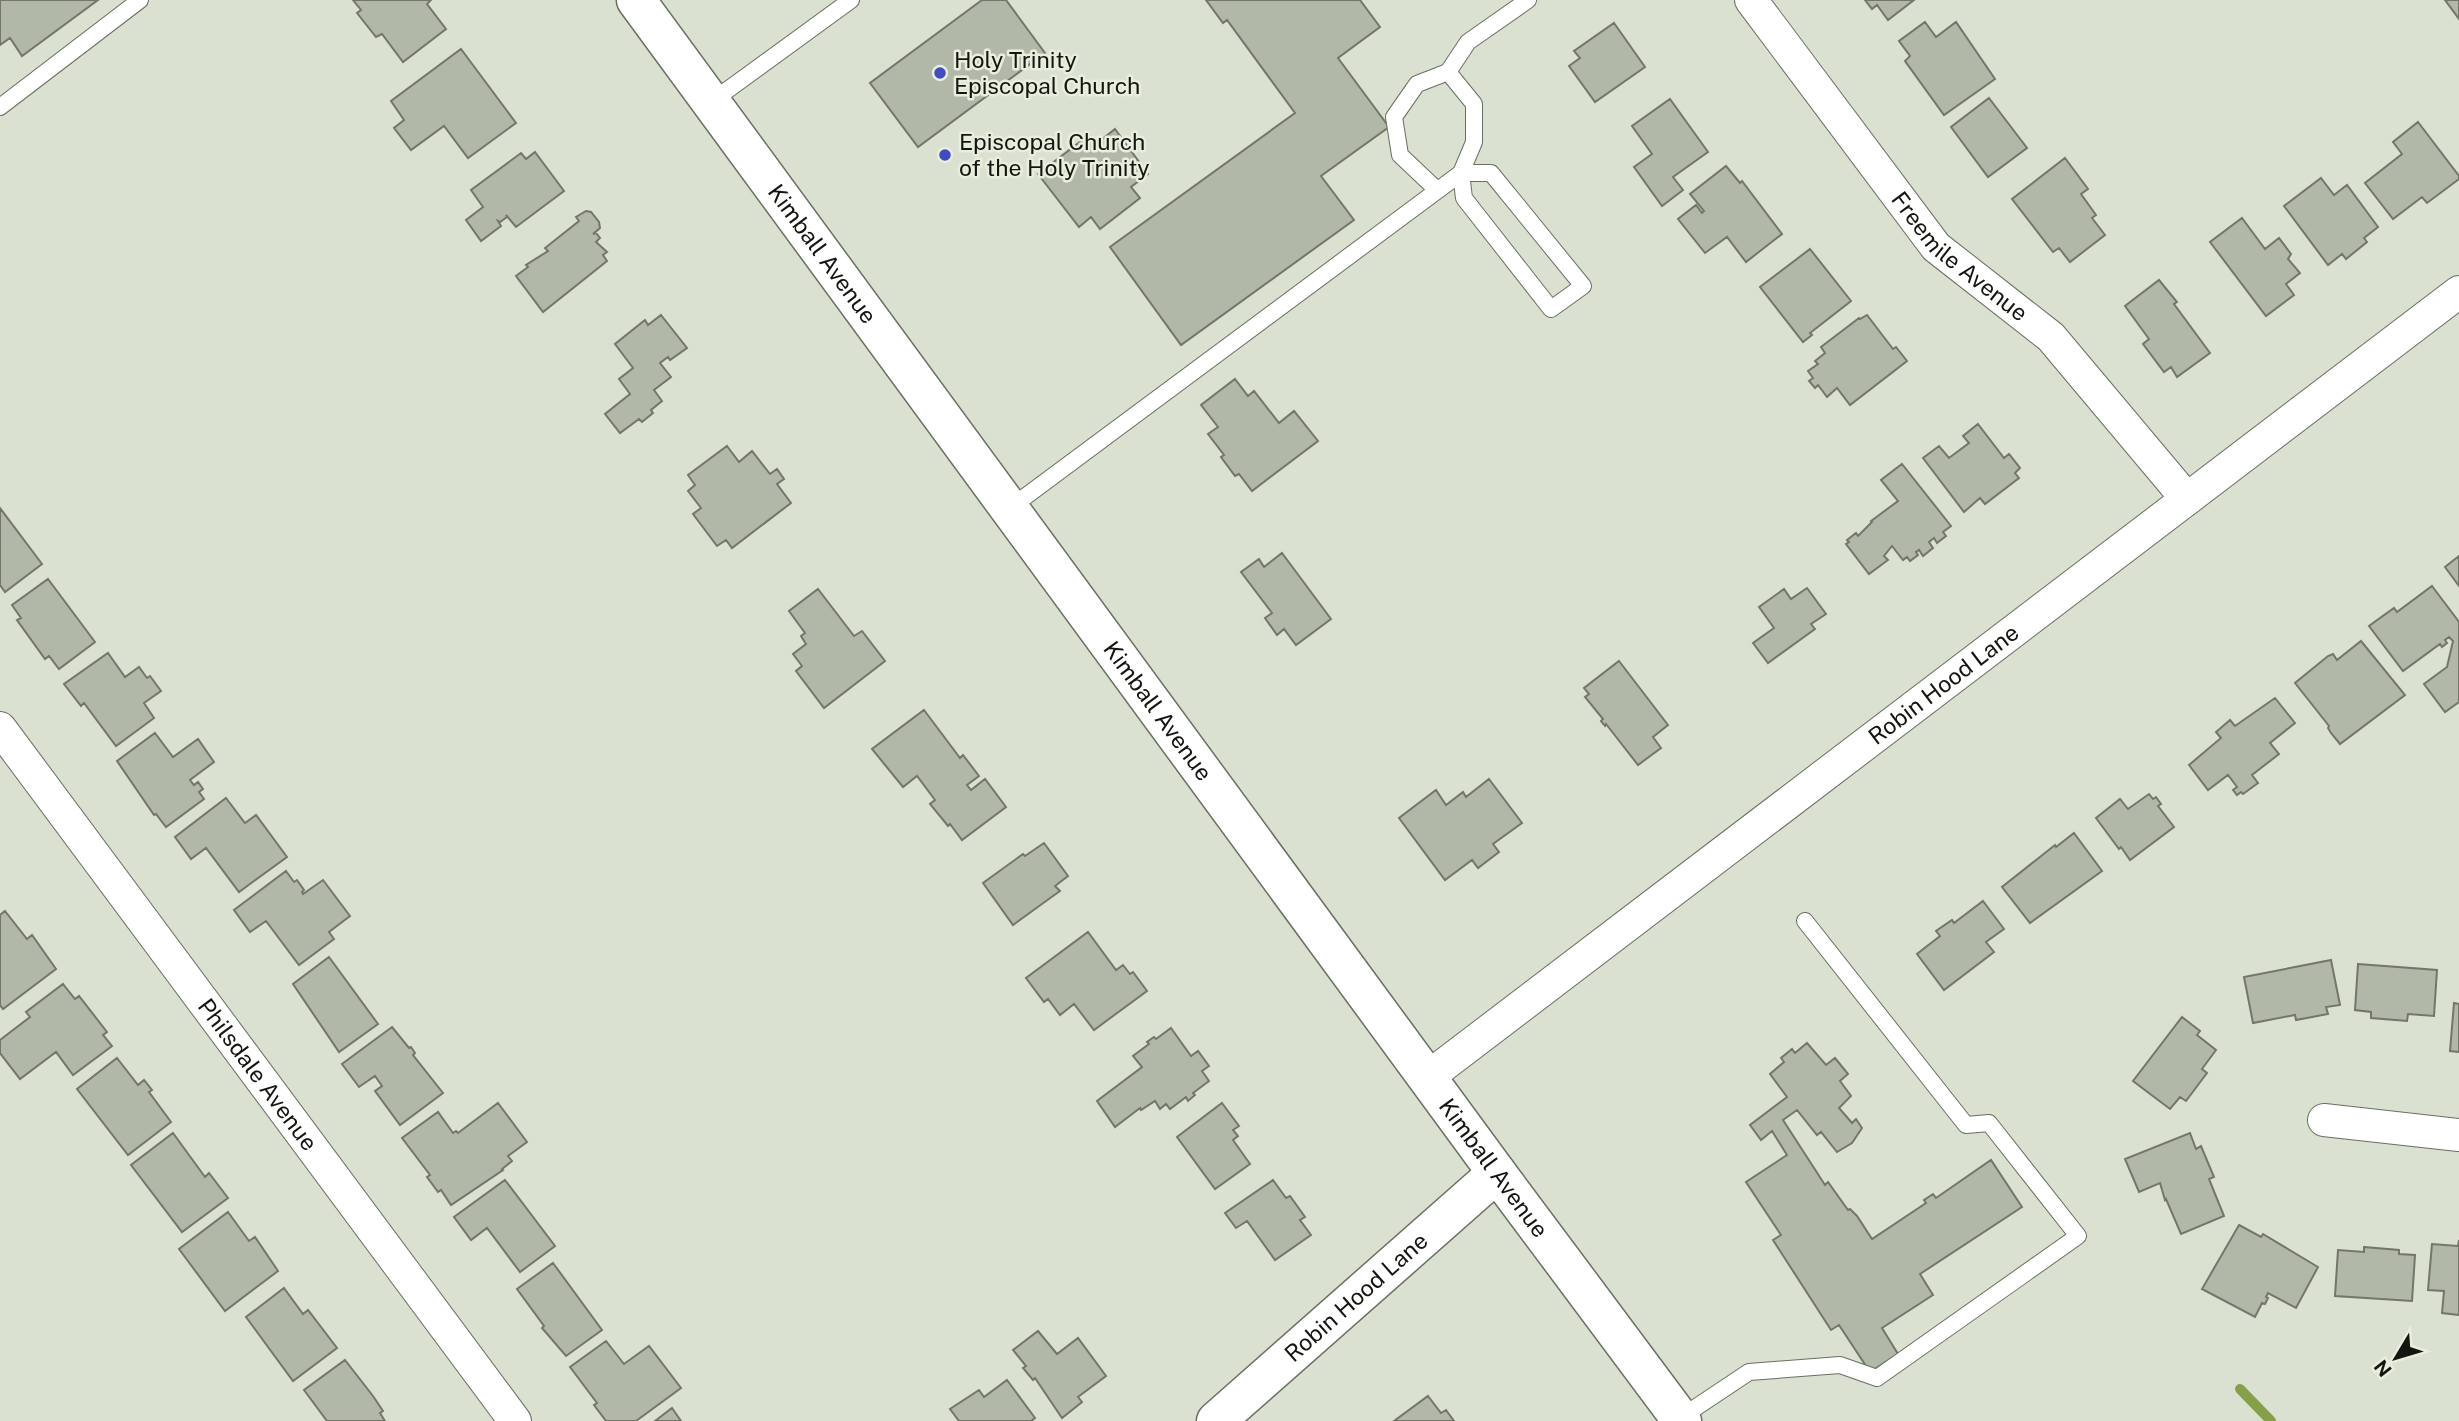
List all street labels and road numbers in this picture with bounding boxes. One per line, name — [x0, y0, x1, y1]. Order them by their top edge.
street label: Kimball Avenue — [763, 179, 883, 329]
street label: Freemile Avenue — [1886, 186, 2033, 327]
street label: Robin Hood Lane — [1863, 618, 2024, 750]
street label: Kimball Avenue — [1098, 636, 1218, 786]
street label: Philsdale Avenue — [193, 993, 323, 1156]
street label: Kimball Avenue — [1434, 1093, 1554, 1242]
street label: Robin Hood Lane — [1279, 1227, 1433, 1367]

